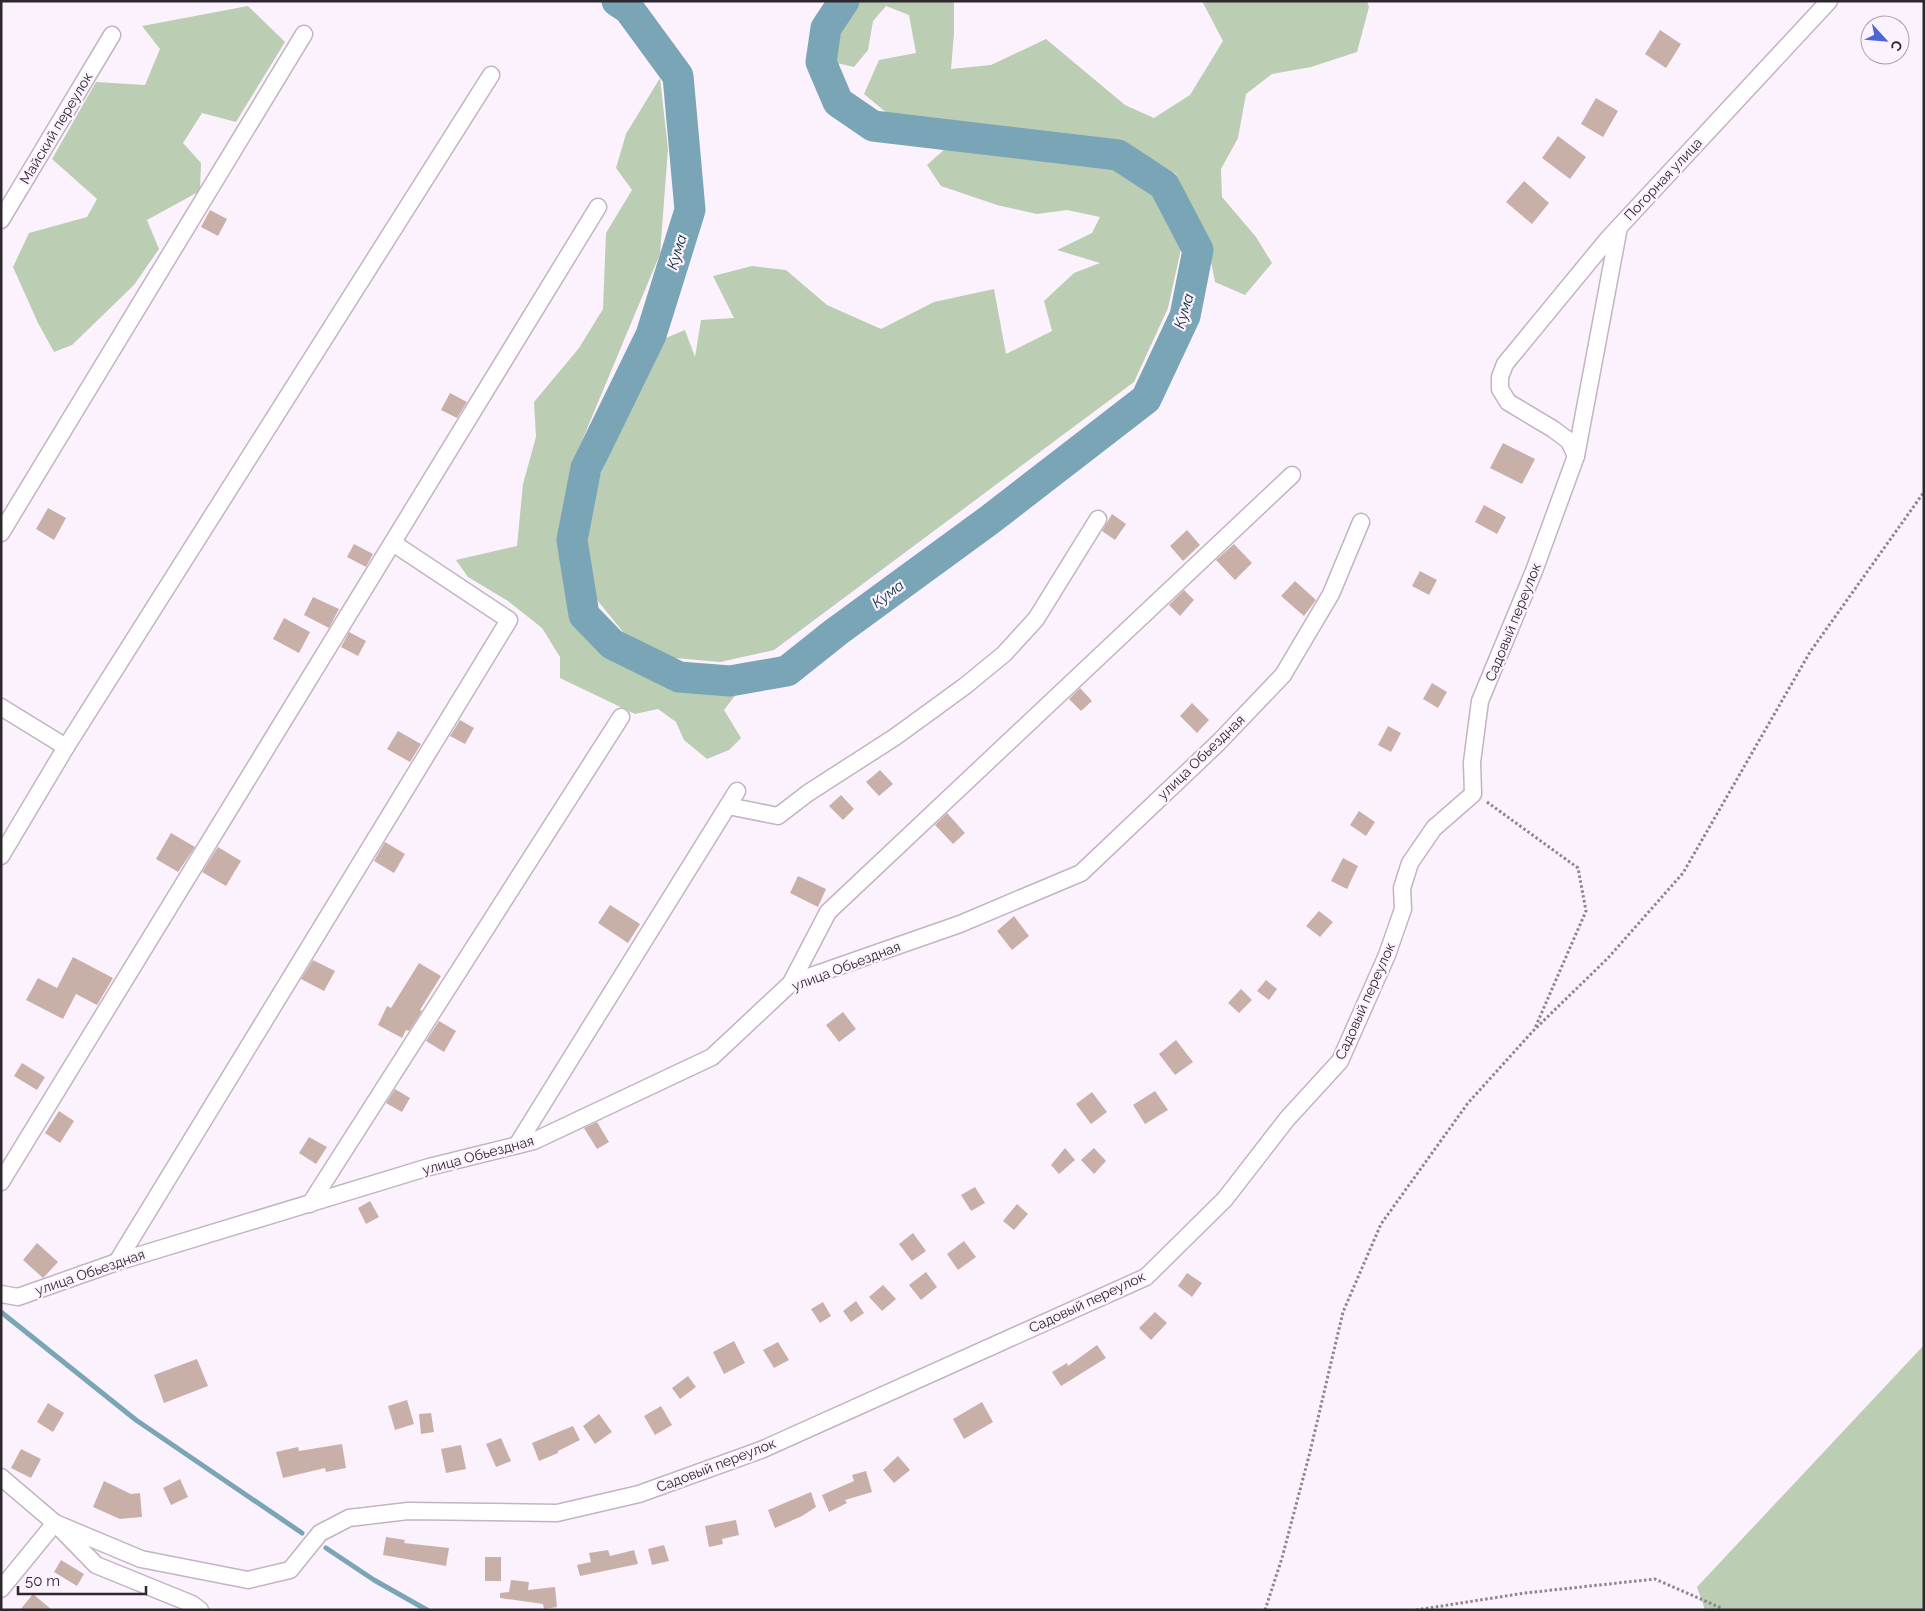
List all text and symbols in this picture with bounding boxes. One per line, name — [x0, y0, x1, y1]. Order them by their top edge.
north arrow — [1860, 15, 1910, 65]
text: С — [1887, 38, 1906, 54]
street label: Майский переулок — [16, 69, 96, 187]
street label: Погорная улица — [1621, 134, 1705, 224]
water label: Кума — [663, 232, 691, 272]
water label: Кума — [1170, 291, 1198, 331]
street label: Садовый переулок — [1482, 560, 1544, 684]
water label: Кума — [868, 576, 908, 612]
street label: улица Обьездная — [1154, 711, 1248, 803]
street label: улица Обьездная — [790, 938, 902, 994]
street label: Садовый переулок — [1332, 940, 1398, 1062]
street label: улица Обьездная — [420, 1132, 536, 1178]
street label: улица Обьездная — [33, 1246, 147, 1298]
street label: Садовый переулок — [1026, 1268, 1148, 1336]
street label: Садовый переулок — [654, 1435, 778, 1495]
scale bar — [18, 1564, 145, 1596]
text: 50 m — [25, 1572, 60, 1590]

